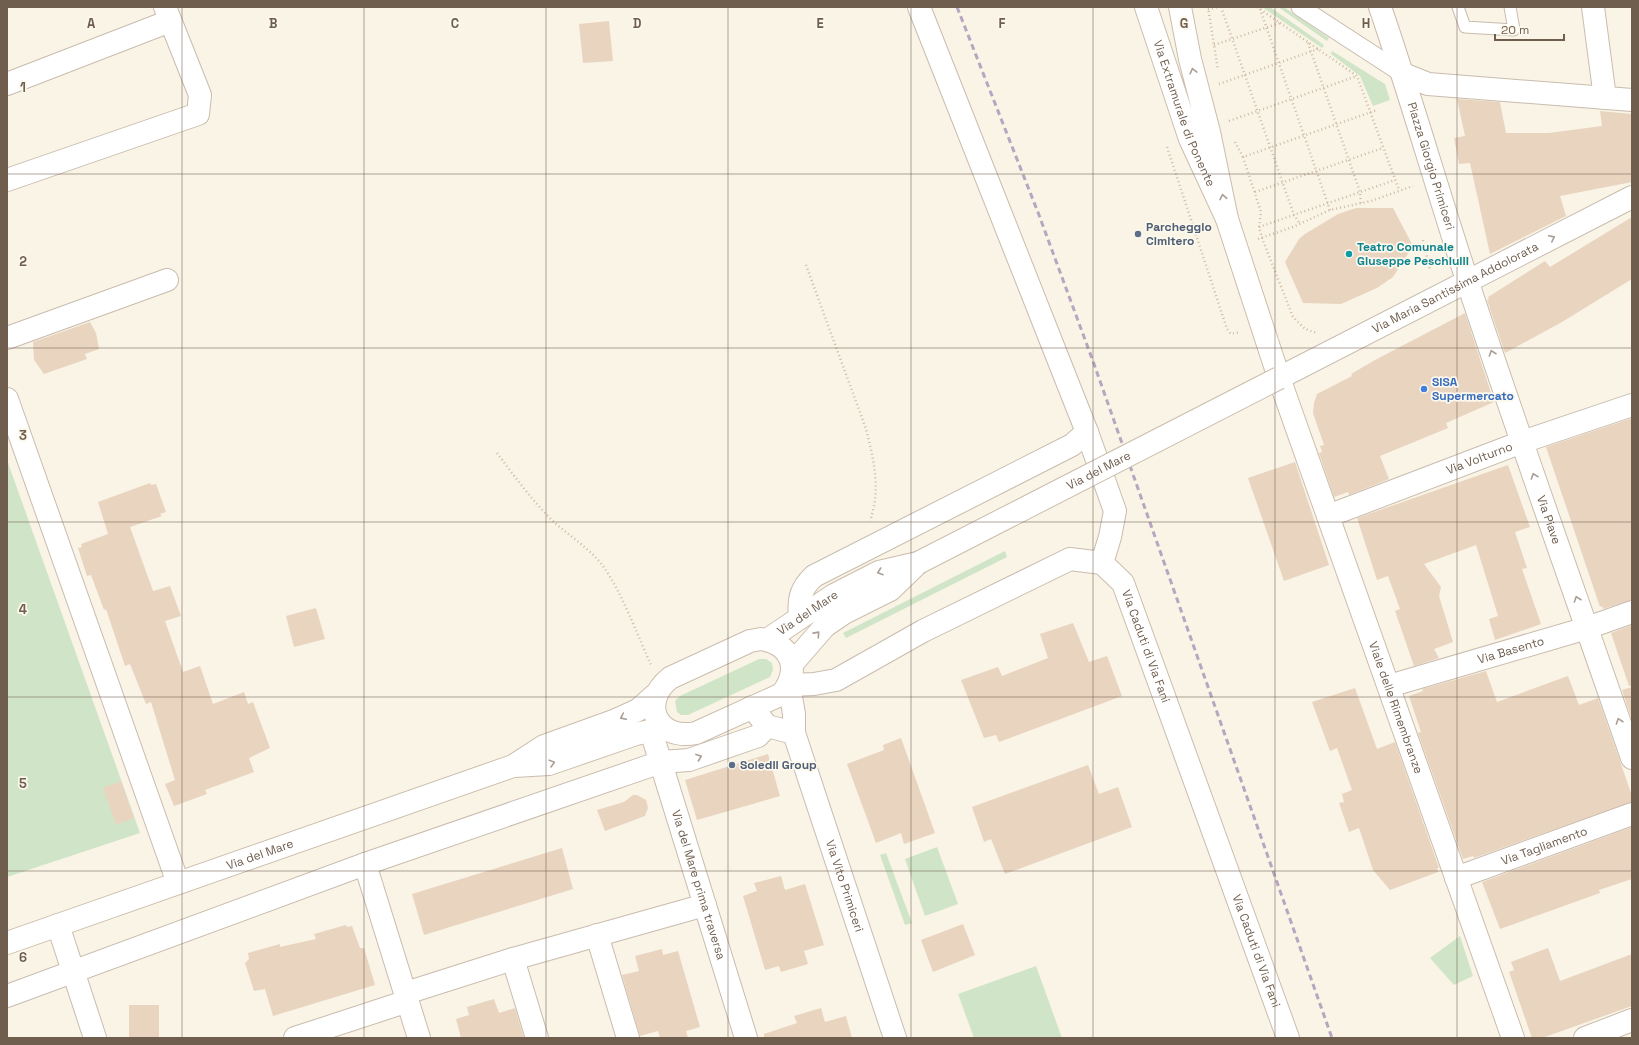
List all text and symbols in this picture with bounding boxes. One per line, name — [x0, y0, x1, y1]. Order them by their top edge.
text: A — [87, 15, 96, 32]
text: B — [269, 15, 278, 32]
text: C — [451, 15, 459, 32]
text: D — [633, 15, 642, 32]
text: E — [816, 15, 824, 32]
text: F — [999, 15, 1006, 32]
text: G — [1180, 15, 1188, 32]
text: H — [1362, 15, 1370, 32]
scale bar — [1495, 16, 1564, 42]
text: 20 m — [1501, 22, 1529, 38]
street label: Via Extramurale di Ponente — [1150, 38, 1219, 189]
one-way arrow — [1189, 68, 1197, 74]
text: 1 — [20, 79, 26, 96]
street label: Piazza Giorgio Primiceri — [1404, 100, 1458, 232]
one-way arrow — [1219, 194, 1227, 200]
place label: Parcheggio Cimitero — [1146, 219, 1212, 249]
marker: Parcheggio Cimitero — [1133, 229, 1143, 239]
one-way arrow — [1548, 235, 1555, 243]
street label: Via Maria Santissima Addolorata — [1369, 238, 1541, 337]
place label: Teatro Comunale Giuseppe Peschiulli — [1357, 239, 1469, 269]
marker: Teatro Comunale Giuseppe Peschiulli — [1344, 249, 1354, 259]
text: 2 — [19, 253, 27, 270]
one-way arrow — [1488, 350, 1496, 357]
place label: SISA Supermercato — [1432, 374, 1514, 404]
marker: SISA Supermercato — [1419, 384, 1429, 394]
text: 3 — [19, 427, 27, 444]
street label: Via Volturno — [1444, 438, 1515, 478]
street label: Via del Mare — [1064, 447, 1133, 494]
one-way arrow — [1530, 472, 1539, 479]
street label: Via Piave — [1533, 493, 1565, 546]
one-way arrow — [876, 568, 883, 576]
street label: Via del Mare — [774, 587, 841, 639]
street label: Via Caduti di Via Fani — [1118, 588, 1174, 705]
one-way arrow — [1573, 595, 1581, 602]
text: 4 — [19, 601, 27, 618]
one-way arrow — [813, 631, 820, 639]
street label: Via Basento — [1476, 633, 1546, 668]
street label: Viale delle Rimembranze — [1365, 639, 1427, 776]
one-way arrow — [619, 712, 627, 720]
one-way arrow — [1616, 718, 1624, 725]
one-way arrow — [696, 753, 703, 761]
place label: Soledil Group — [740, 757, 817, 773]
one-way arrow — [549, 759, 555, 767]
marker: Soledil Group — [727, 760, 737, 770]
text: 5 — [19, 775, 27, 792]
street label: Via del Mare prima traversa — [668, 808, 729, 962]
street label: Via Tagliamento — [1499, 823, 1590, 869]
street label: Via del Mare — [224, 835, 296, 874]
street label: Via Vito Primiceri — [822, 838, 867, 934]
street label: Via Caduti di Via Fani — [1229, 892, 1284, 1010]
text: 6 — [19, 949, 27, 966]

